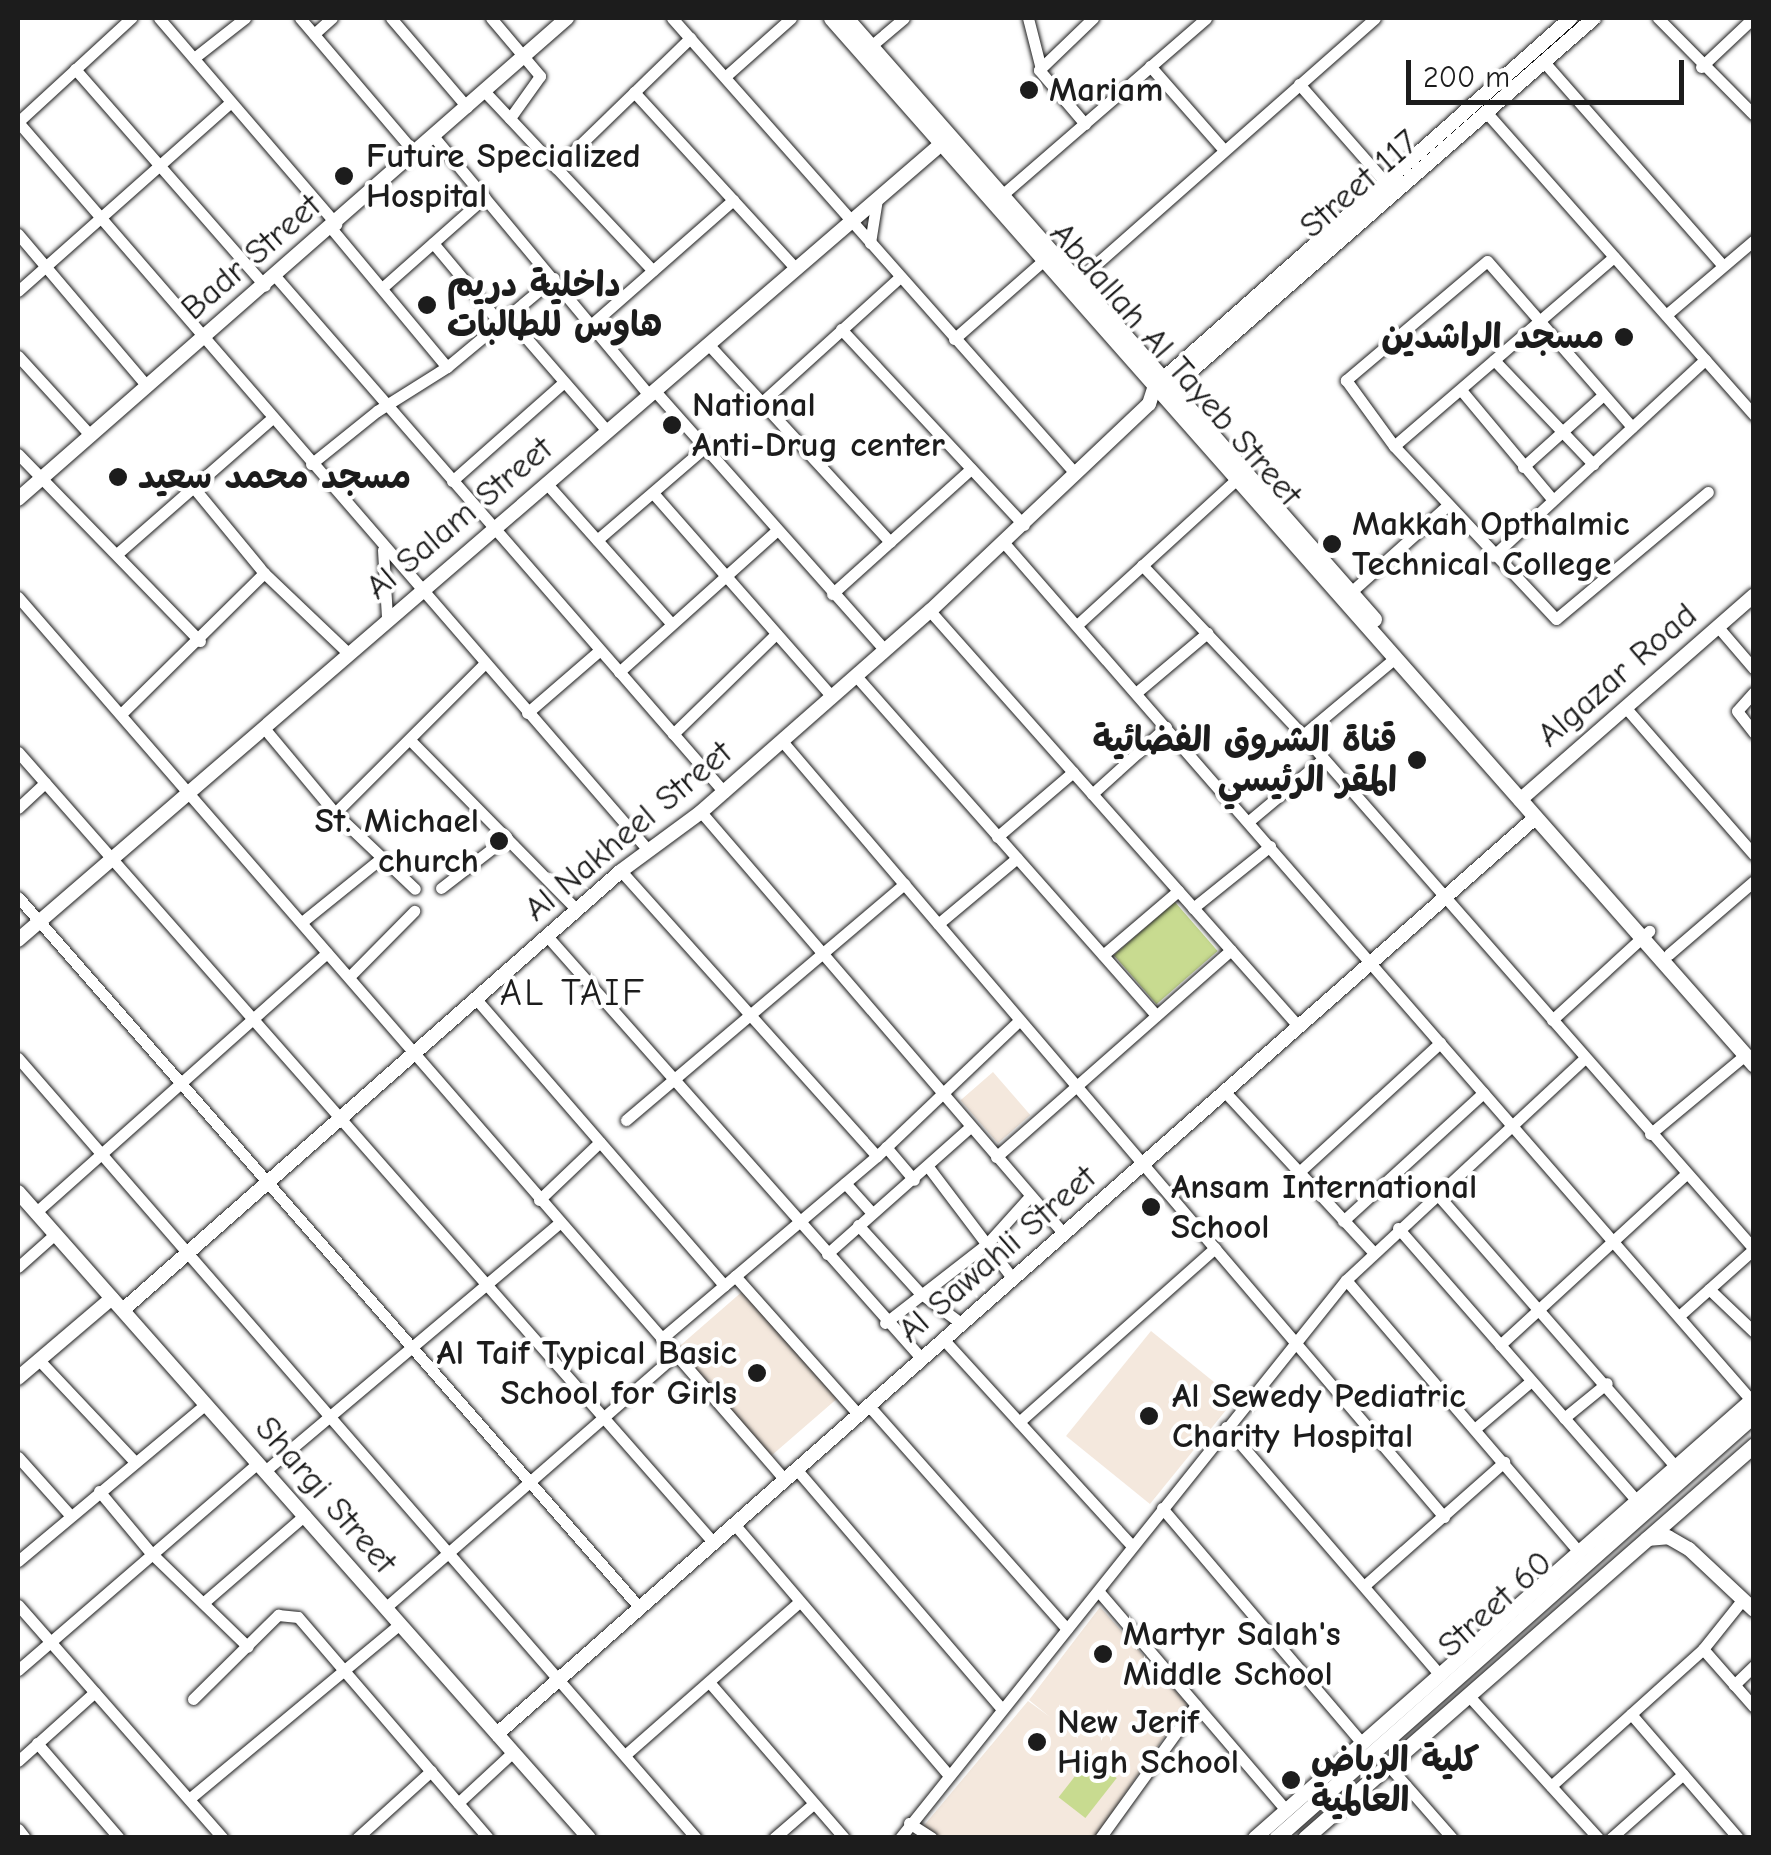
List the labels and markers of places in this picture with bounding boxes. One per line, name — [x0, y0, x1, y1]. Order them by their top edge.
place label: Mariam — [1049, 69, 1163, 111]
marker: Mariam — [1018, 79, 1040, 101]
place label: Future Specialized Hospital — [366, 135, 641, 217]
marker: Future Specialized Hospital — [331, 163, 357, 189]
place label: داخلية دريم هاوس للطالبات — [447, 264, 662, 346]
marker: داخلية دريم هاوس للطالبات — [416, 294, 438, 316]
place label: مسجد الراشدين — [1381, 316, 1604, 358]
marker: مسجد الراشدين — [1613, 326, 1635, 348]
place label: National Anti-Drug center — [692, 384, 945, 466]
marker: National Anti-Drug center — [661, 414, 683, 436]
place label: مسجد محمد سعيد — [138, 456, 411, 498]
marker: مسجد محمد سعيد — [107, 466, 129, 488]
place label: Makkah Opthalmic Technical College — [1352, 503, 1630, 585]
marker: Makkah Opthalmic Technical College — [1321, 533, 1343, 555]
place label: قناة الشروق الفضائية المقر الرئيسي — [1093, 719, 1397, 801]
marker: قناة الشروق الفضائية المقر الرئيسي — [1406, 749, 1428, 771]
place label: St. Michael church — [315, 800, 479, 882]
marker: St. Michael church — [488, 830, 510, 852]
place label: Ansam International School — [1171, 1166, 1477, 1248]
marker: Ansam International School — [1140, 1196, 1162, 1218]
place label: Al Taif Typical Basic School for Girls — [436, 1332, 737, 1414]
marker: Al Taif Typical Basic School for Girls — [746, 1362, 768, 1384]
place label: Al Sewedy Pediatric Charity Hospital — [1172, 1375, 1466, 1457]
marker: Al Sewedy Pediatric Charity Hospital — [1136, 1403, 1162, 1429]
place label: Martyr Salah's Middle School — [1123, 1613, 1341, 1695]
marker: Martyr Salah's Middle School — [1092, 1643, 1114, 1665]
place label: New Jerif High School — [1057, 1701, 1239, 1783]
marker: New Jerif High School — [1026, 1731, 1048, 1753]
place label: كلية الرباض العالمية — [1311, 1739, 1479, 1821]
marker: كلية الرباض العالمية — [1280, 1769, 1302, 1791]

